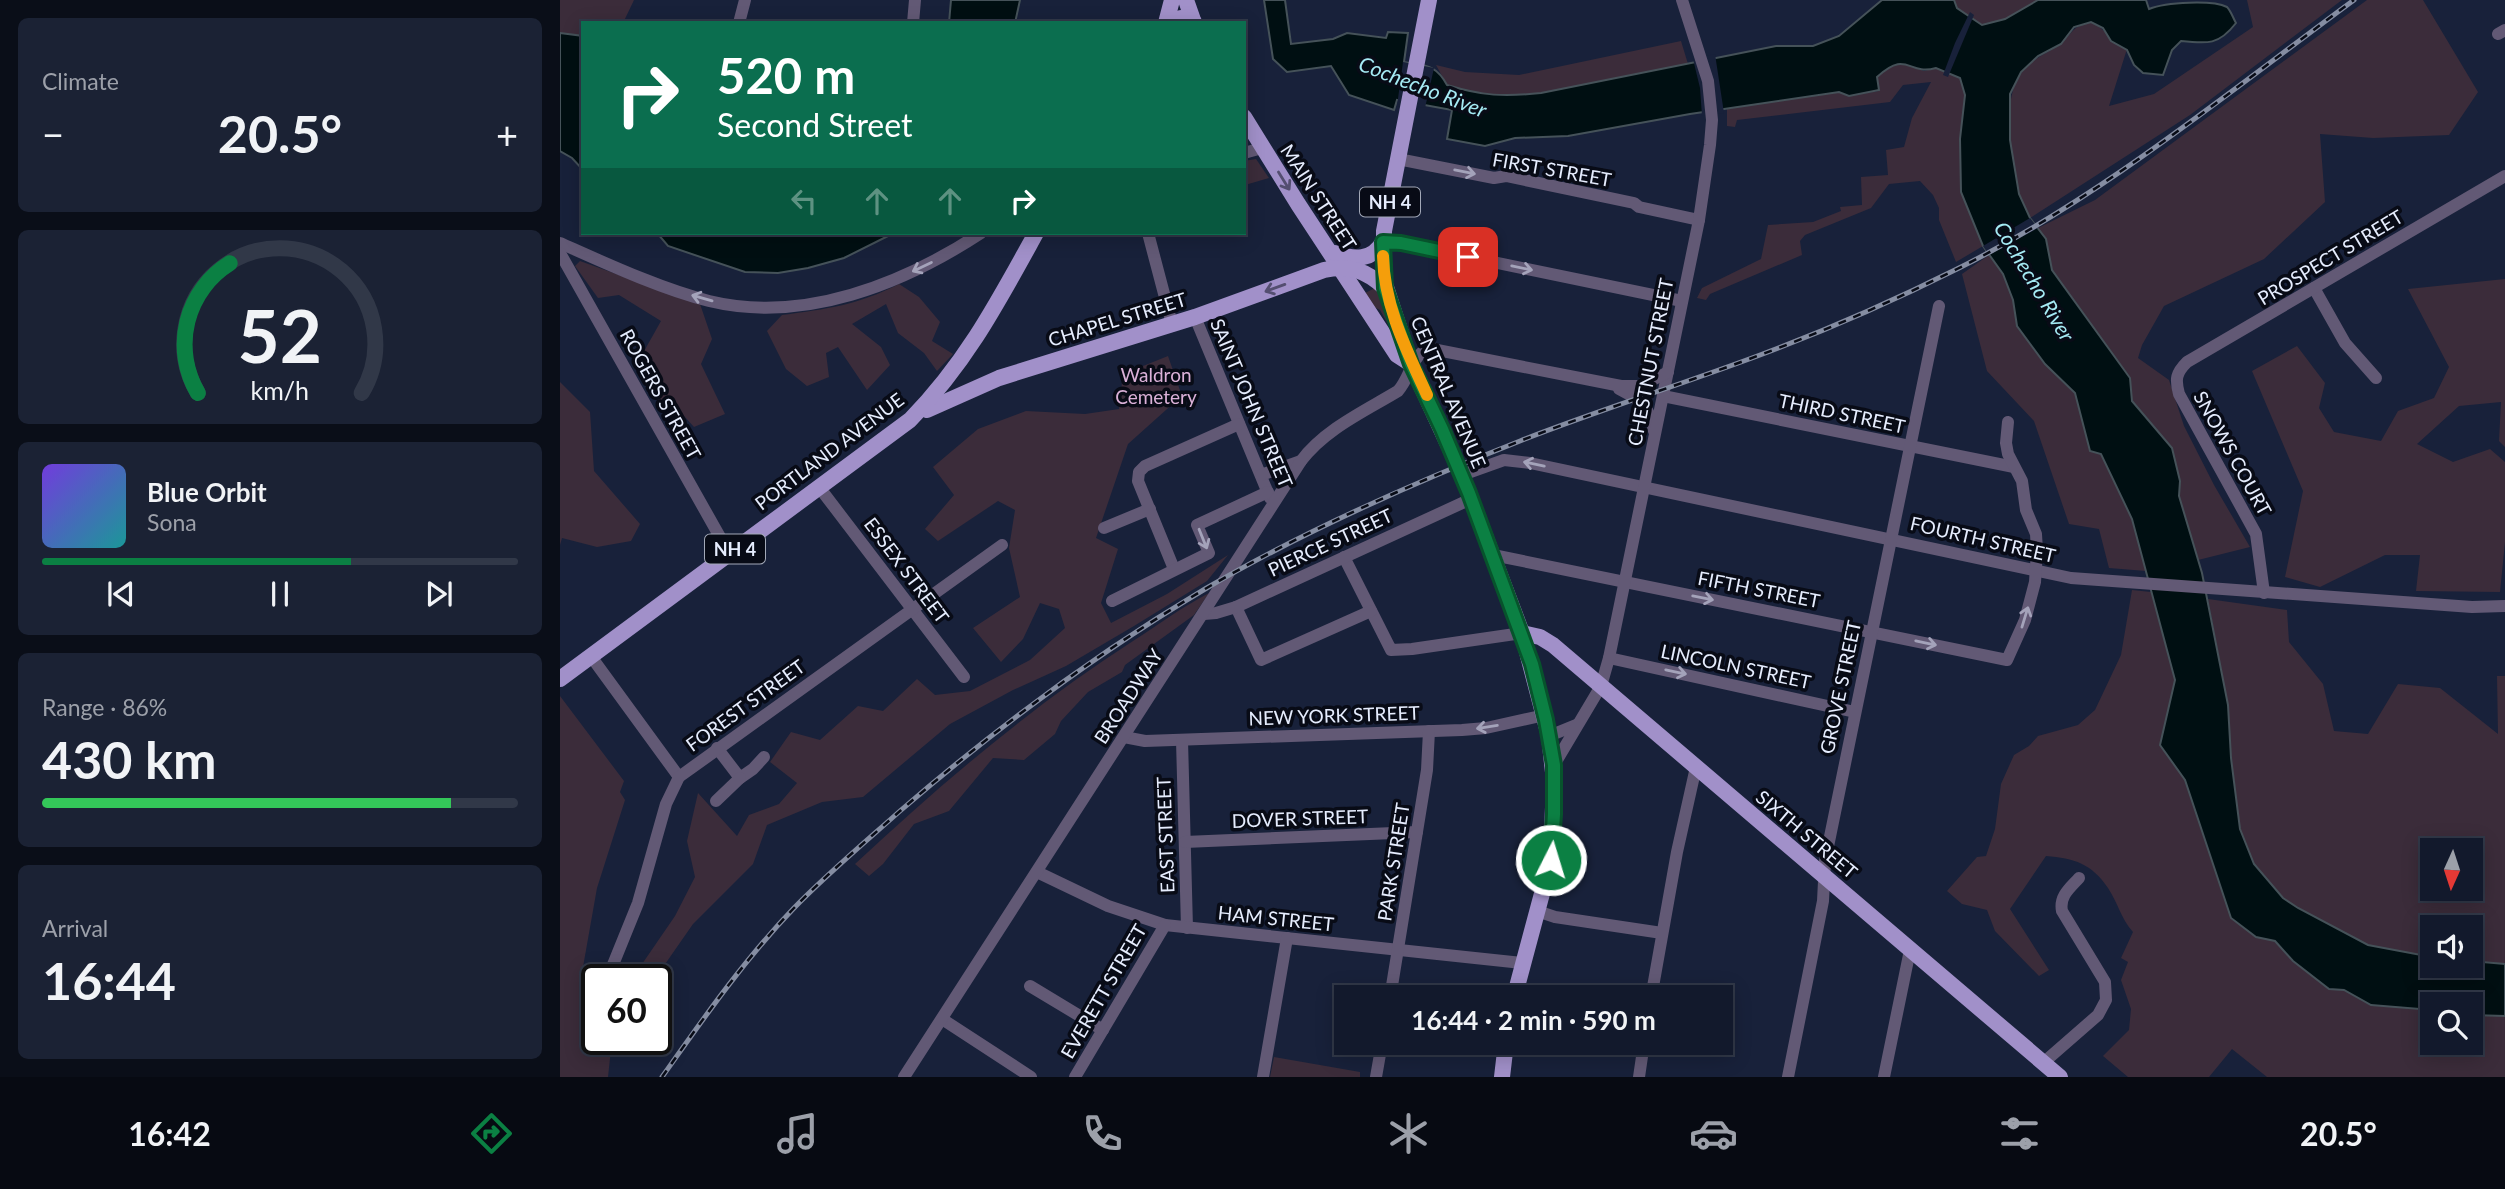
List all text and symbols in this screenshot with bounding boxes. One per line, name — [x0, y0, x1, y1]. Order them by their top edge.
text: 520 m — [717, 46, 855, 104]
icon: right — [602, 49, 693, 140]
water label: Cochecho River — [1356, 50, 1491, 122]
text: Climate — [42, 67, 119, 95]
text: 20.5° — [218, 102, 342, 164]
text: Second Street — [717, 105, 913, 144]
text: − — [42, 111, 64, 157]
text: + — [496, 111, 518, 157]
street label: MAIN STREET — [1276, 140, 1362, 254]
street label: FIRST STREET — [1491, 147, 1613, 191]
one-way arrow — [1453, 166, 1476, 180]
one-way arrow — [1277, 171, 1291, 191]
icon: left — [785, 182, 823, 220]
icon: ahead — [858, 182, 896, 220]
icon: ahead — [931, 182, 969, 220]
icon: right — [1004, 182, 1042, 220]
road number: NH 4 — [1360, 188, 1420, 216]
street label: PROSPECT STREET — [2253, 204, 2407, 310]
water label: Cochecho River — [1990, 217, 2081, 346]
pin — [1438, 227, 1498, 287]
icon: arrive — [1449, 238, 1487, 276]
one-way arrow — [912, 260, 933, 274]
one-way arrow — [1510, 261, 1533, 275]
street label: CHESTNUT STREET — [1622, 276, 1678, 448]
one-way arrow — [1265, 282, 1287, 295]
street label: CHAPEL STREET — [1045, 287, 1189, 351]
text: 52 — [238, 291, 322, 379]
one-way arrow — [691, 291, 713, 304]
street label: CENTRAL AVENUE — [1407, 313, 1491, 471]
street label: SAINT JOHN STREET — [1206, 315, 1298, 491]
street label: ROGERS STREET — [616, 325, 706, 463]
park label: Waldron Cemetery — [1115, 363, 1197, 408]
text: km/h — [251, 374, 309, 404]
street label: SNOWS COURT — [2189, 387, 2277, 519]
street label: PORTLAND AVENUE — [750, 388, 908, 514]
street label: THIRD STREET — [1777, 388, 1907, 438]
one-way arrow — [1523, 456, 1546, 470]
text: Blue Orbit — [147, 476, 267, 508]
street label: PIERCE STREET — [1264, 503, 1396, 581]
text: Sona — [147, 508, 197, 536]
street label: FOURTH STREET — [1908, 511, 2058, 567]
street label: ESSEX STREET — [860, 513, 954, 627]
one-way arrow — [1198, 528, 1211, 549]
road number: NH 4 — [705, 534, 765, 564]
street label: FIFTH STREET — [1696, 566, 1822, 612]
icon: previous — [102, 575, 140, 613]
icon: pause — [261, 575, 299, 613]
icon: next — [420, 575, 458, 613]
one-way arrow — [1691, 591, 1714, 605]
one-way arrow — [2020, 606, 2033, 628]
street label: GROVE STREET — [1815, 618, 1865, 756]
one-way arrow — [1914, 637, 1937, 651]
street label: LINCOLN STREET — [1659, 639, 1813, 693]
street label: BROADWAY — [1089, 644, 1167, 748]
street label: FOREST STREET — [681, 654, 809, 756]
one-way arrow — [1664, 666, 1687, 680]
text: Range · 86% — [42, 693, 167, 721]
street label: NEW YORK STREET — [1248, 701, 1420, 729]
one-way arrow — [1476, 721, 1499, 734]
text: 430 km — [42, 728, 216, 790]
street label: EAST STREET — [1151, 777, 1179, 893]
street label: SIXTH STREET — [1752, 785, 1862, 883]
street label: PARK STREET — [1372, 801, 1414, 923]
street label: DOVER STREET — [1231, 804, 1369, 832]
position arrow — [1514, 823, 1588, 897]
north arrow — [2420, 838, 2483, 901]
map controls — [2420, 838, 2483, 1055]
street label: HAM STREET — [1217, 900, 1335, 936]
text: Arrival — [42, 914, 108, 942]
button: sound — [2420, 915, 2483, 978]
street label: EVERETT STREET — [1055, 920, 1151, 1062]
text: 16:44 — [42, 949, 176, 1011]
speed limit sign: 60 — [581, 964, 672, 1055]
button: search — [2420, 992, 2483, 1055]
text: 16:44 · 2 min · 590 m — [1411, 1004, 1656, 1036]
icon: directions — [467, 1109, 516, 1158]
icon: music — [773, 1109, 822, 1158]
icon: phone — [1078, 1109, 1127, 1158]
icon: climate — [1384, 1109, 1433, 1158]
icon: car — [1689, 1109, 1738, 1158]
icon: filters — [1995, 1109, 2044, 1158]
text: 16:42 — [128, 1114, 211, 1153]
text: 20.5° — [2300, 1114, 2377, 1153]

